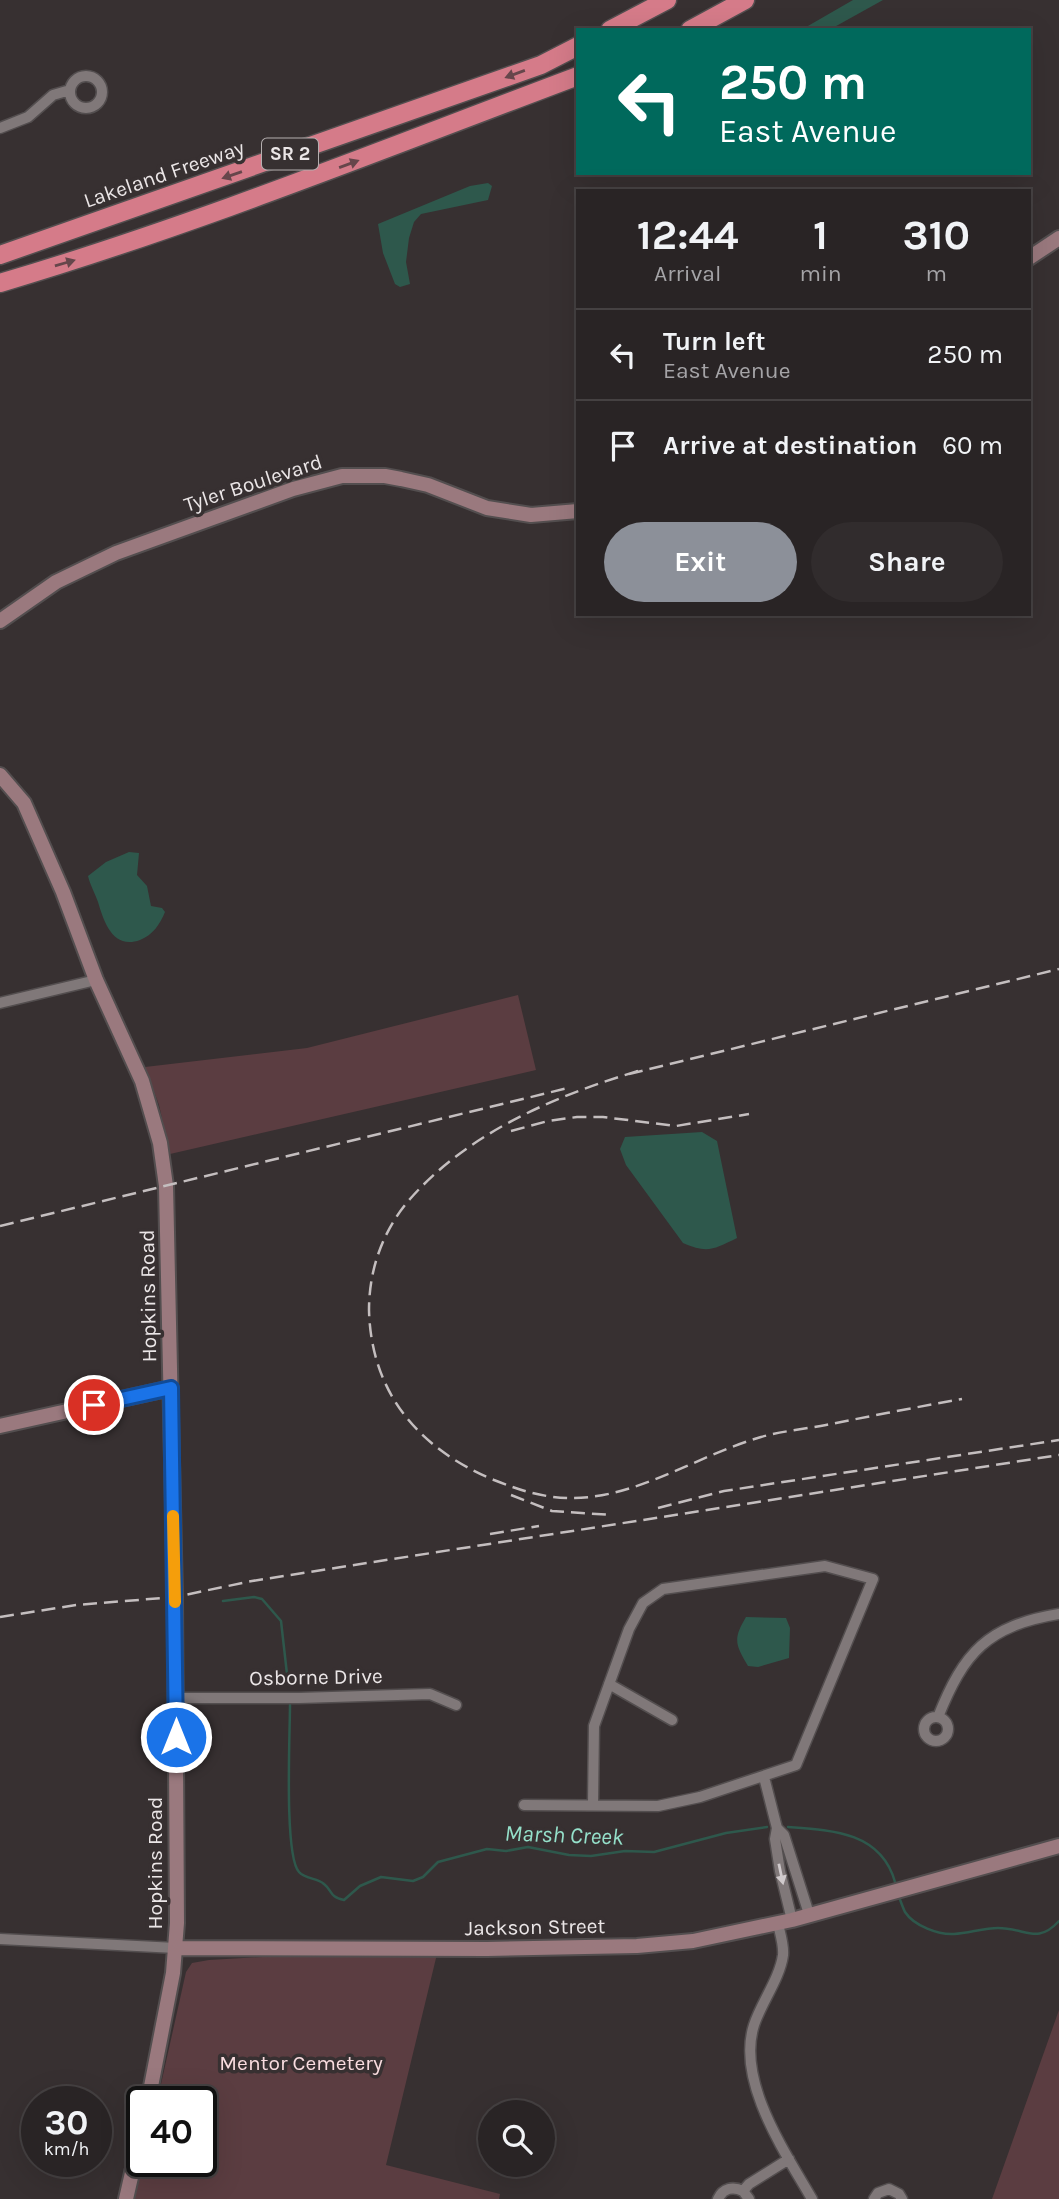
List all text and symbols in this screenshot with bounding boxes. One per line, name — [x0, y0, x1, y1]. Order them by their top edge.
text: 250 m — [719, 54, 867, 111]
icon: left — [604, 56, 695, 147]
one-way arrow — [505, 69, 526, 80]
text: East Avenue — [719, 113, 896, 150]
street label: Lakeland Freeway — [81, 135, 248, 213]
road number: SR 2 — [262, 138, 318, 170]
one-way arrow — [339, 158, 360, 169]
one-way arrow — [221, 170, 242, 181]
text: 12:44 — [637, 210, 739, 260]
text: 1 — [813, 210, 828, 260]
text: 310 — [902, 210, 970, 260]
one-way arrow — [55, 258, 76, 268]
text: Arrival — [654, 260, 721, 287]
text: min — [799, 260, 842, 287]
text: m — [926, 260, 947, 287]
text: Turn left — [663, 326, 765, 357]
icon: left — [604, 336, 642, 374]
text: 250 m — [927, 339, 1003, 370]
text: East Avenue — [663, 357, 790, 384]
icon: arrive — [604, 427, 642, 465]
text: Arrive at destination — [663, 430, 917, 461]
text: 60 m — [942, 430, 1003, 461]
street label: Tyler Boulevard — [181, 449, 325, 517]
button: Exit — [604, 522, 797, 602]
button: Share — [811, 522, 1003, 602]
street label: Hopkins Road — [135, 1229, 161, 1363]
pin — [64, 1375, 124, 1435]
icon: arrive — [75, 1386, 113, 1424]
street label: Osborne Drive — [249, 1664, 383, 1690]
position arrow — [139, 1700, 213, 1774]
street label: Hopkins Road — [143, 1797, 167, 1929]
water label: Marsh Creek — [504, 1819, 624, 1851]
one-way arrow — [776, 1863, 787, 1885]
street label: Jackson Street — [465, 1914, 606, 1940]
park label: Mentor Cemetery — [219, 2051, 383, 2075]
speed limit sign: 40 — [126, 2086, 217, 2177]
map controls — [478, 2100, 555, 2177]
button: search — [478, 2100, 555, 2177]
text: 30 — [45, 2102, 88, 2143]
text: km/h — [44, 2138, 89, 2160]

